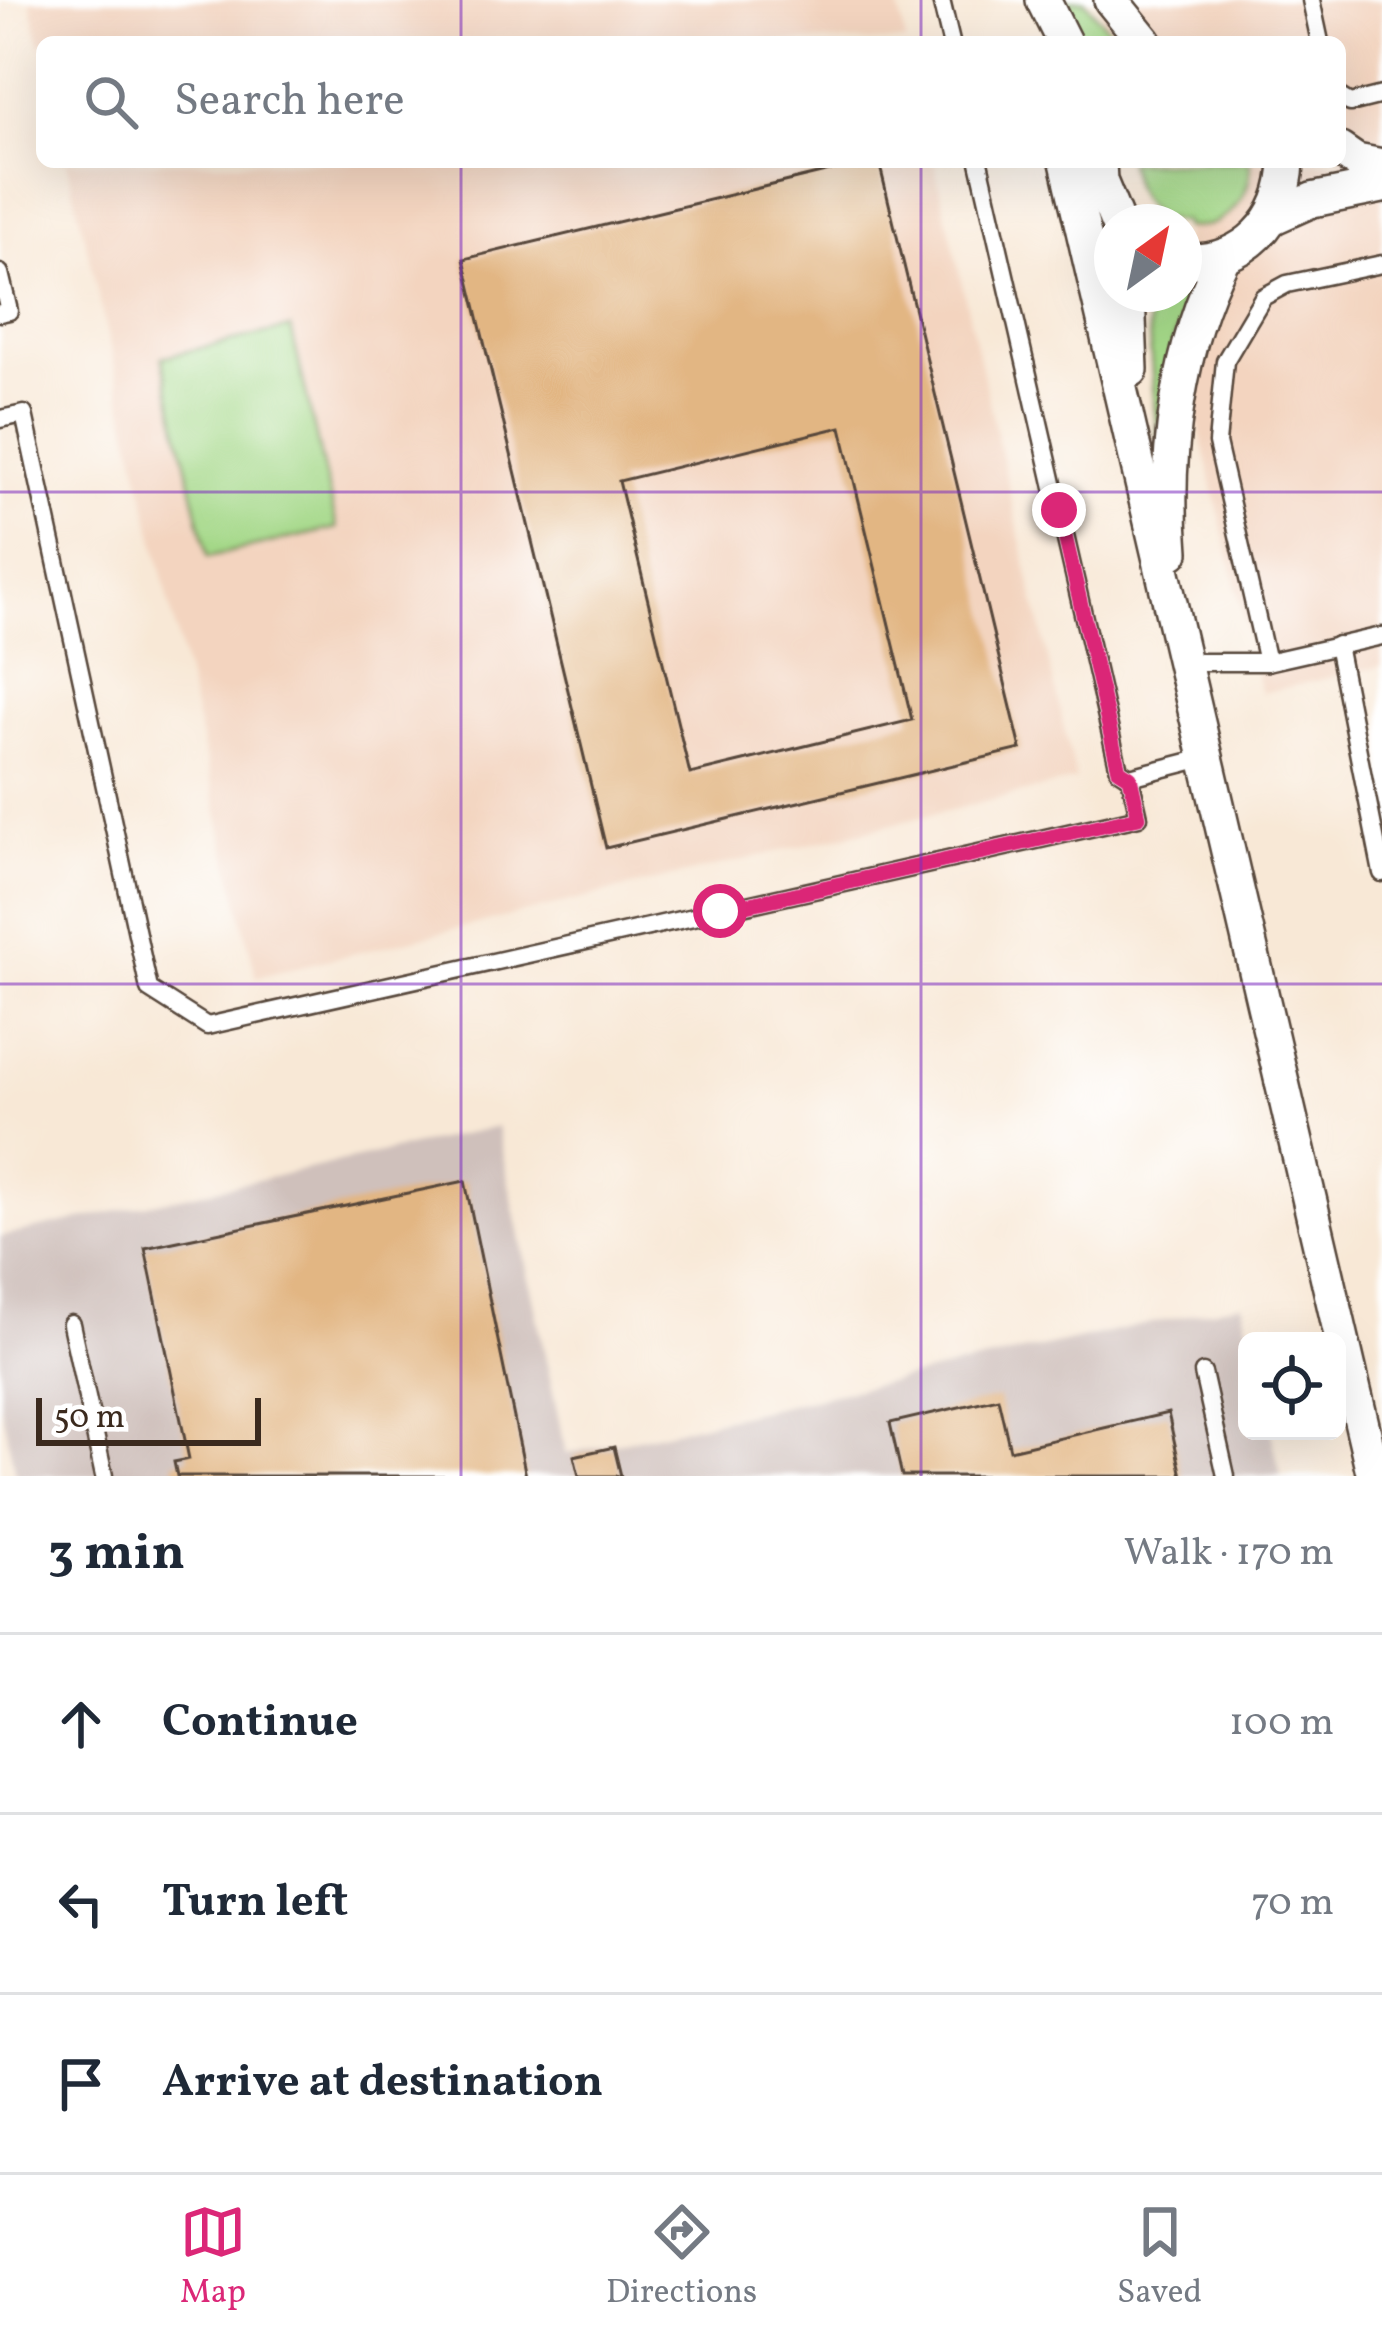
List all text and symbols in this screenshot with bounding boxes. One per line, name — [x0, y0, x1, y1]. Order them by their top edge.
search box — [36, 36, 1346, 168]
icon: search — [78, 69, 144, 135]
text: Search here — [174, 71, 405, 134]
north arrow — [1094, 204, 1202, 312]
route end — [1032, 483, 1086, 537]
route start — [693, 884, 747, 938]
map controls — [1238, 1332, 1346, 1440]
button: locate — [1238, 1332, 1346, 1440]
scale bar — [36, 1392, 261, 1445]
text: 50 m — [54, 1396, 125, 1442]
text: 3 min — [48, 1519, 185, 1590]
text: Walk · 170 m — [1124, 1527, 1334, 1581]
icon: ahead — [48, 1691, 114, 1757]
text: Continue — [162, 1692, 358, 1755]
text: 100 m — [1229, 1697, 1334, 1751]
icon: left — [48, 1871, 114, 1937]
text: Turn left — [162, 1872, 348, 1935]
text: 70 m — [1251, 1877, 1334, 1931]
icon: arrive — [48, 2051, 114, 2117]
text: Arrive at destination — [162, 2052, 603, 2115]
tab: Map — [180, 2199, 246, 2317]
tab: Directions — [606, 2199, 757, 2317]
tab: Saved — [1117, 2199, 1202, 2317]

